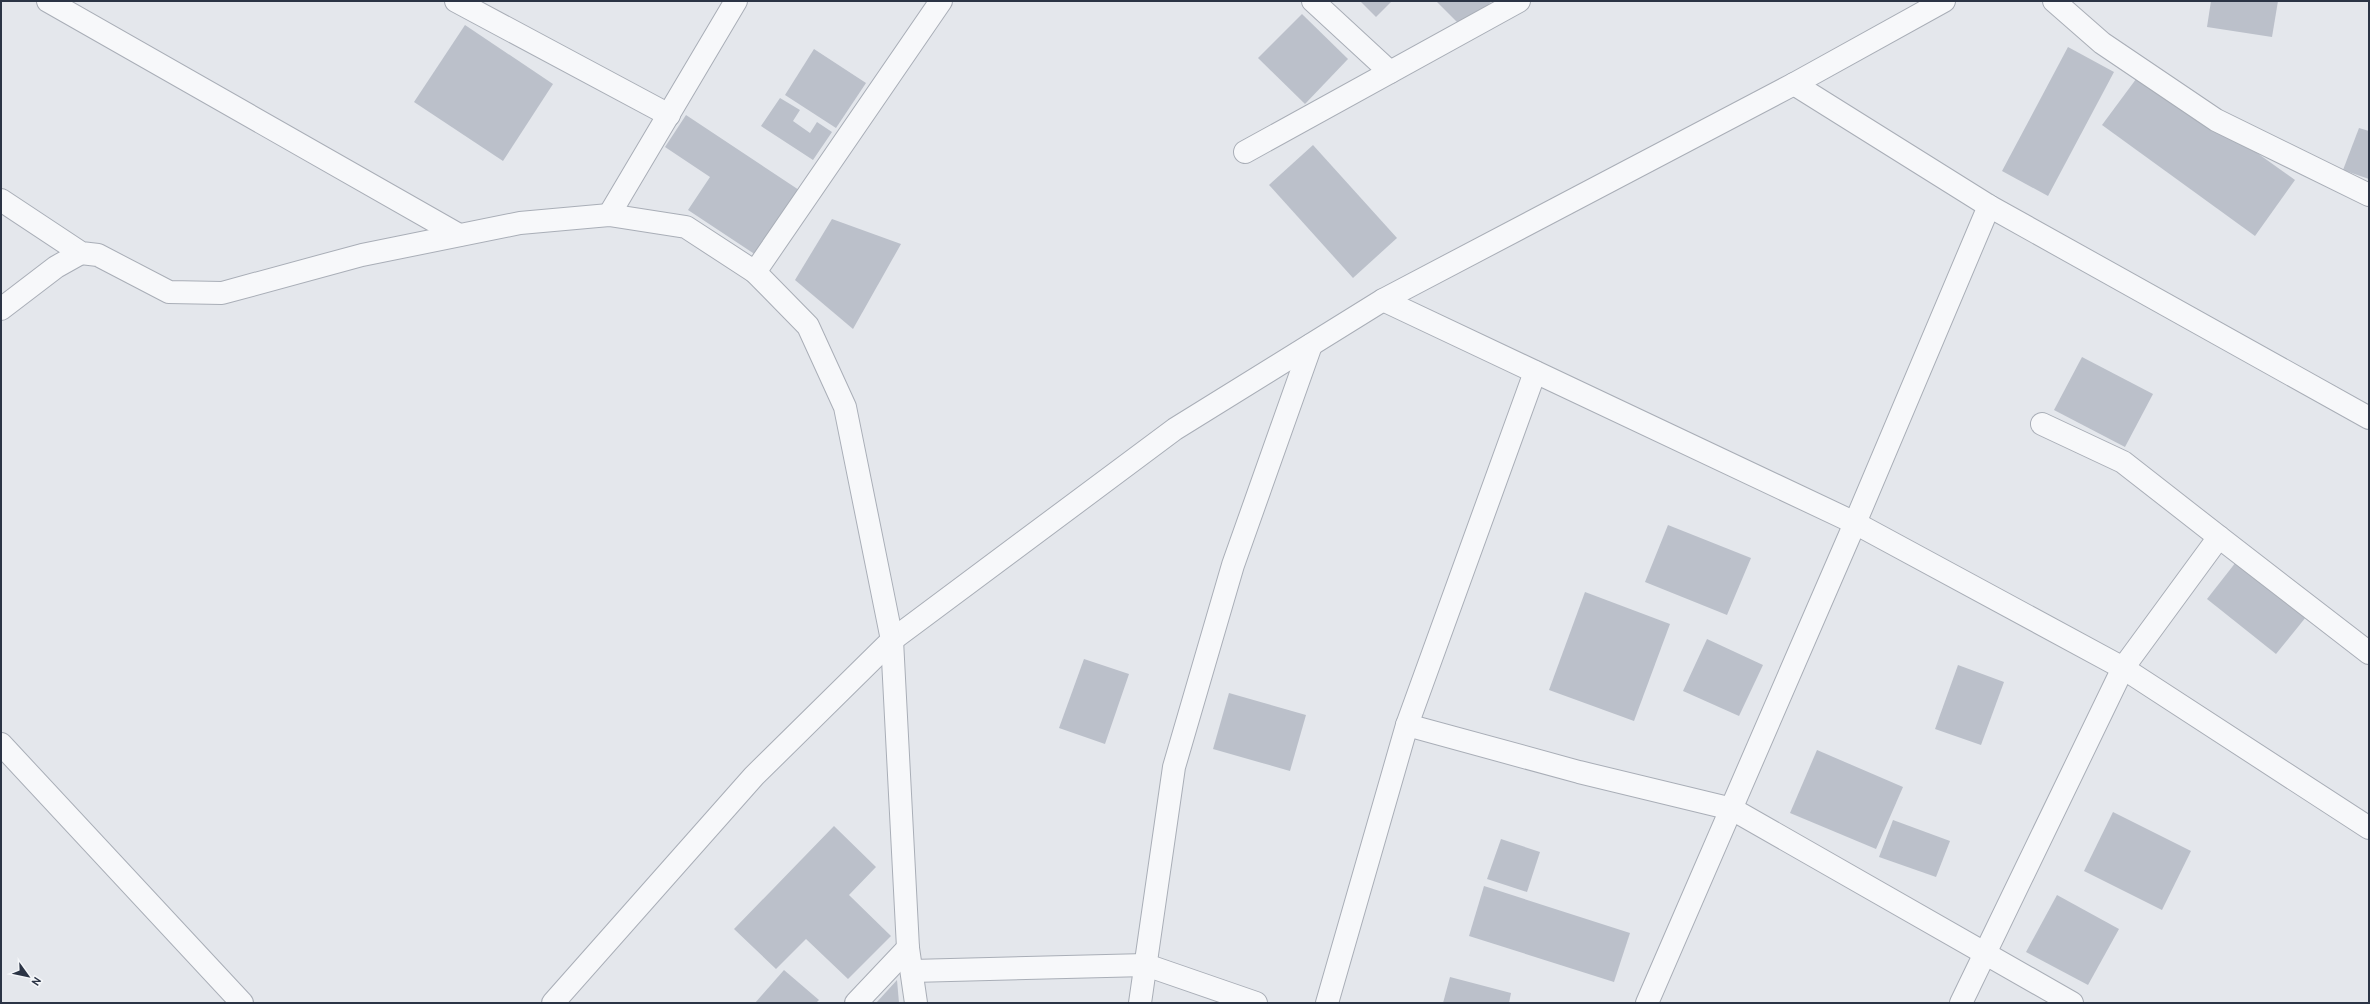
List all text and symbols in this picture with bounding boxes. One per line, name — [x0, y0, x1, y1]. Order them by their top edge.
north arrow — [8, 956, 48, 996]
text: N — [28, 974, 44, 989]

